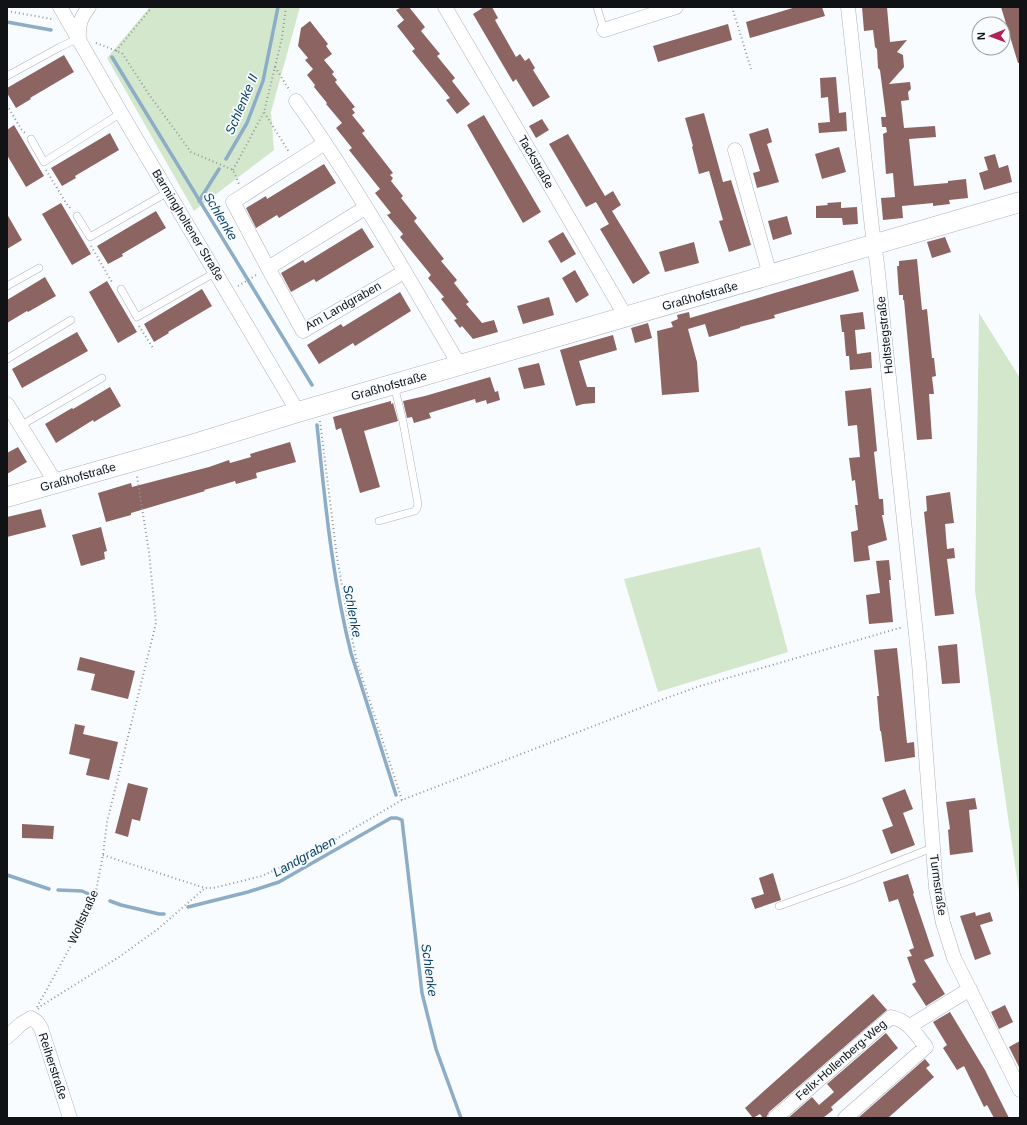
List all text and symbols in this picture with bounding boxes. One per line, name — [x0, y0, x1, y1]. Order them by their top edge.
north arrow — [971, 16, 1011, 56]
text: N — [975, 32, 987, 40]
water label: Schlenke II — [222, 71, 261, 137]
street label: Tackstraße — [515, 133, 557, 191]
street label: Barmingholtener Straße — [149, 167, 227, 283]
water label: Schlenke — [200, 189, 241, 243]
street label: Graßhofstraße — [661, 278, 740, 313]
street label: Am Landgraben — [303, 279, 383, 333]
street label: Holtstegstraße — [874, 295, 896, 375]
street label: Graßhofstraße — [350, 368, 429, 403]
street label: Graßhofstraße — [39, 459, 118, 494]
water label: Schlenke — [340, 583, 365, 639]
water label: Landgraben — [270, 833, 338, 880]
street label: Turmstraße — [927, 854, 949, 917]
street label: Wolfstraße — [65, 887, 101, 946]
water label: Schlenke — [418, 943, 441, 998]
street label: Felix-Hollenberg-Weg — [793, 1017, 889, 1103]
street label: Reiherstraße — [36, 1031, 70, 1101]

